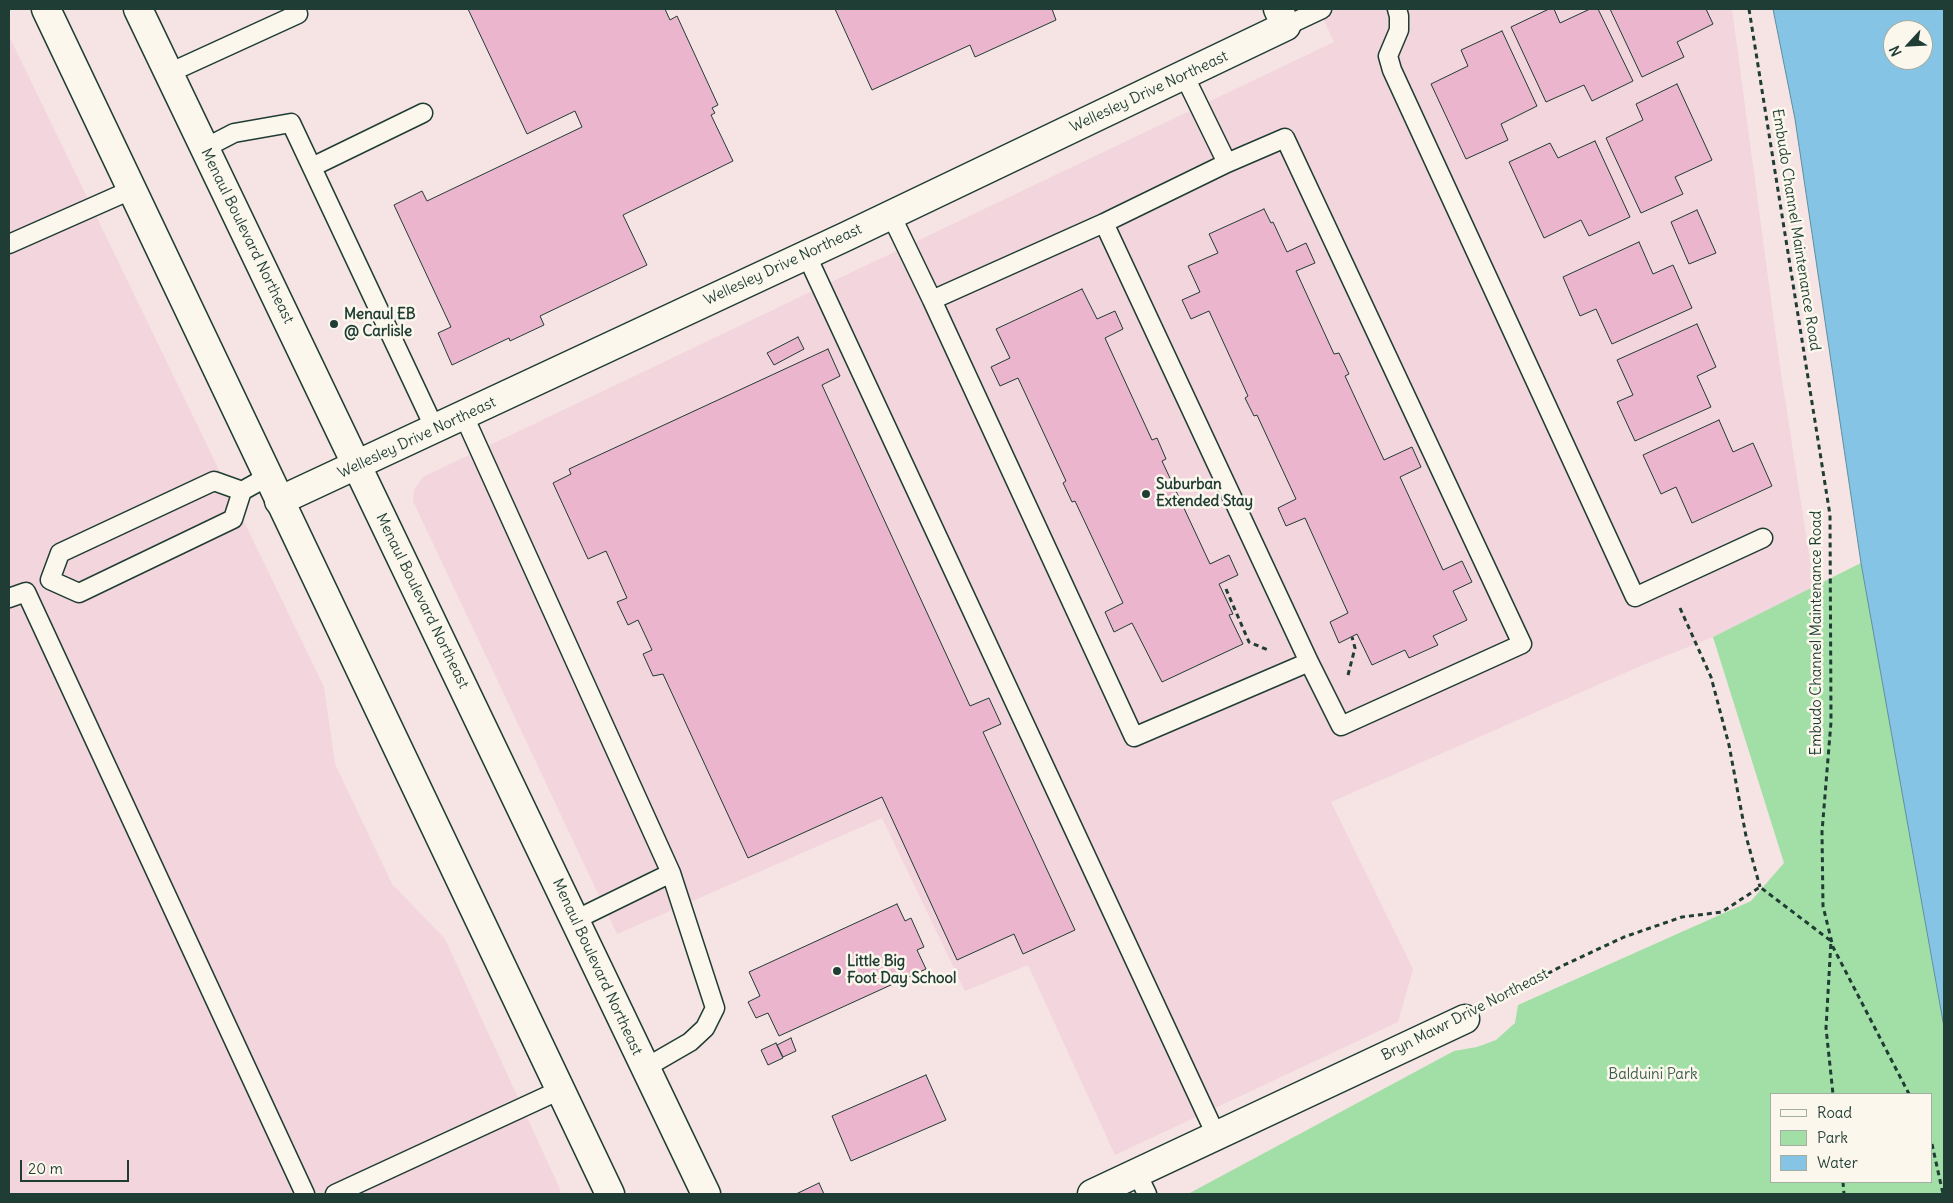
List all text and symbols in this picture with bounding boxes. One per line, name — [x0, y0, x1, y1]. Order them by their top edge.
north arrow — [1883, 20, 1933, 70]
text: N — [1885, 43, 1906, 59]
street label: Wellesley Drive Northeast — [1067, 47, 1231, 137]
street label: Embudo Channel Maintenance Road — [1768, 108, 1824, 352]
street label: Menaul Boulevard Northeast — [197, 146, 297, 326]
street label: Wellesley Drive Northeast — [701, 220, 865, 310]
place label: Menaul EB @ Carlisle — [344, 306, 416, 341]
marker: Menaul EB @ Carlisle — [328, 318, 340, 330]
street label: Wellesley Drive Northeast — [335, 393, 499, 483]
place label: Suburban Extended Stay — [1156, 476, 1253, 511]
marker: Suburban Extended Stay — [1140, 488, 1152, 500]
street label: Menaul Boulevard Northeast — [372, 511, 472, 691]
street label: Embudo Channel Maintenance Road — [1808, 511, 1826, 755]
street label: Menaul Boulevard Northeast — [548, 876, 646, 1058]
place label: Little Big Foot Day School — [847, 953, 956, 988]
marker: Little Big Foot Day School — [831, 965, 843, 977]
street label: Bryn Mawr Drive Northeast — [1379, 965, 1551, 1065]
park label: Balduini Park — [1608, 1066, 1698, 1084]
legend — [1770, 1093, 1933, 1183]
text: Road — [1817, 1103, 1852, 1122]
text: Park — [1817, 1128, 1848, 1147]
scale bar — [22, 1150, 131, 1182]
text: Water — [1817, 1153, 1858, 1172]
text: 20 m — [28, 1159, 63, 1178]

